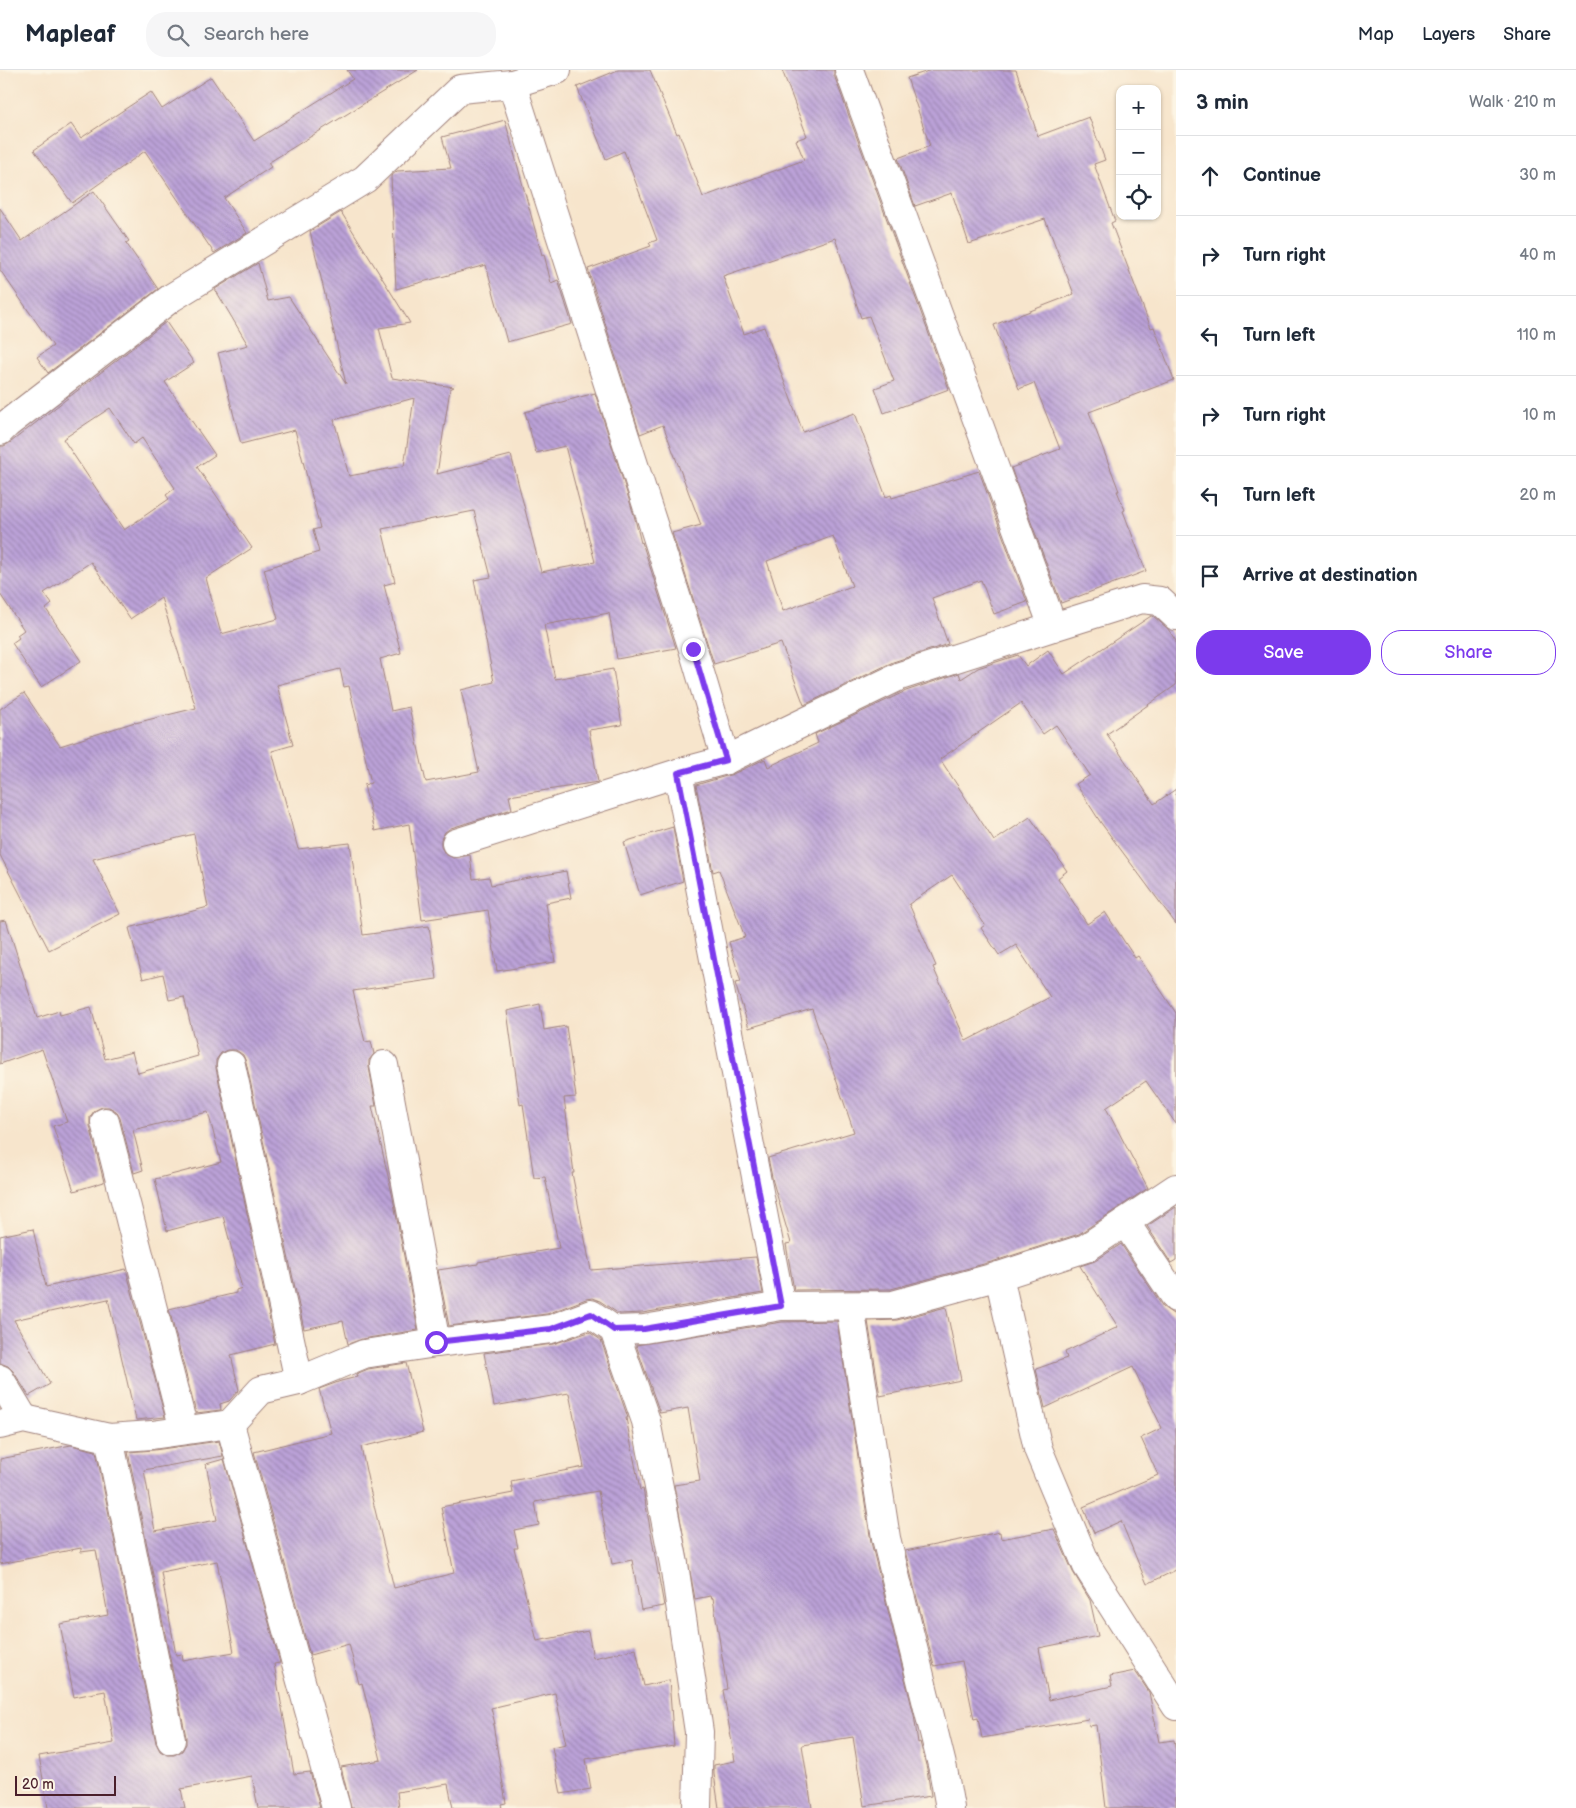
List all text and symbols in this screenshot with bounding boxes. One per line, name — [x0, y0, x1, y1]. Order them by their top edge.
search box — [146, 12, 496, 57]
text: Mapleaf — [25, 20, 116, 49]
icon: search — [164, 21, 192, 49]
text: Search here — [204, 23, 309, 46]
text: Map — [1358, 24, 1394, 45]
text: Layers — [1422, 24, 1475, 45]
text: Share — [1503, 24, 1551, 45]
map controls — [1116, 85, 1161, 220]
button: + — [1116, 85, 1161, 130]
text: 3 min — [1196, 90, 1249, 115]
text: Walk · 210 m — [1469, 93, 1556, 112]
button: − — [1116, 130, 1161, 175]
icon: ahead — [1196, 162, 1224, 190]
text: Continue — [1243, 164, 1321, 187]
text: 30 m — [1519, 166, 1556, 185]
button: locate — [1116, 175, 1161, 220]
icon: right — [1196, 242, 1224, 270]
text: Turn right — [1243, 244, 1326, 267]
text: 40 m — [1519, 246, 1556, 265]
icon: left — [1196, 322, 1224, 350]
text: Turn left — [1243, 324, 1315, 347]
text: 110 m — [1517, 326, 1556, 345]
icon: right — [1196, 402, 1224, 430]
text: Turn right — [1243, 404, 1326, 427]
text: 10 m — [1523, 406, 1556, 425]
icon: left — [1196, 482, 1224, 510]
text: Turn left — [1243, 484, 1315, 507]
text: 20 m — [1520, 486, 1556, 505]
icon: arrive — [1196, 562, 1224, 590]
text: Arrive at destination — [1243, 564, 1418, 587]
button: Save — [1196, 630, 1371, 675]
button: Share — [1381, 630, 1556, 675]
route end — [682, 638, 705, 661]
route start — [425, 1331, 448, 1354]
scale bar — [15, 1773, 116, 1796]
text: 20 m — [22, 1776, 54, 1793]

